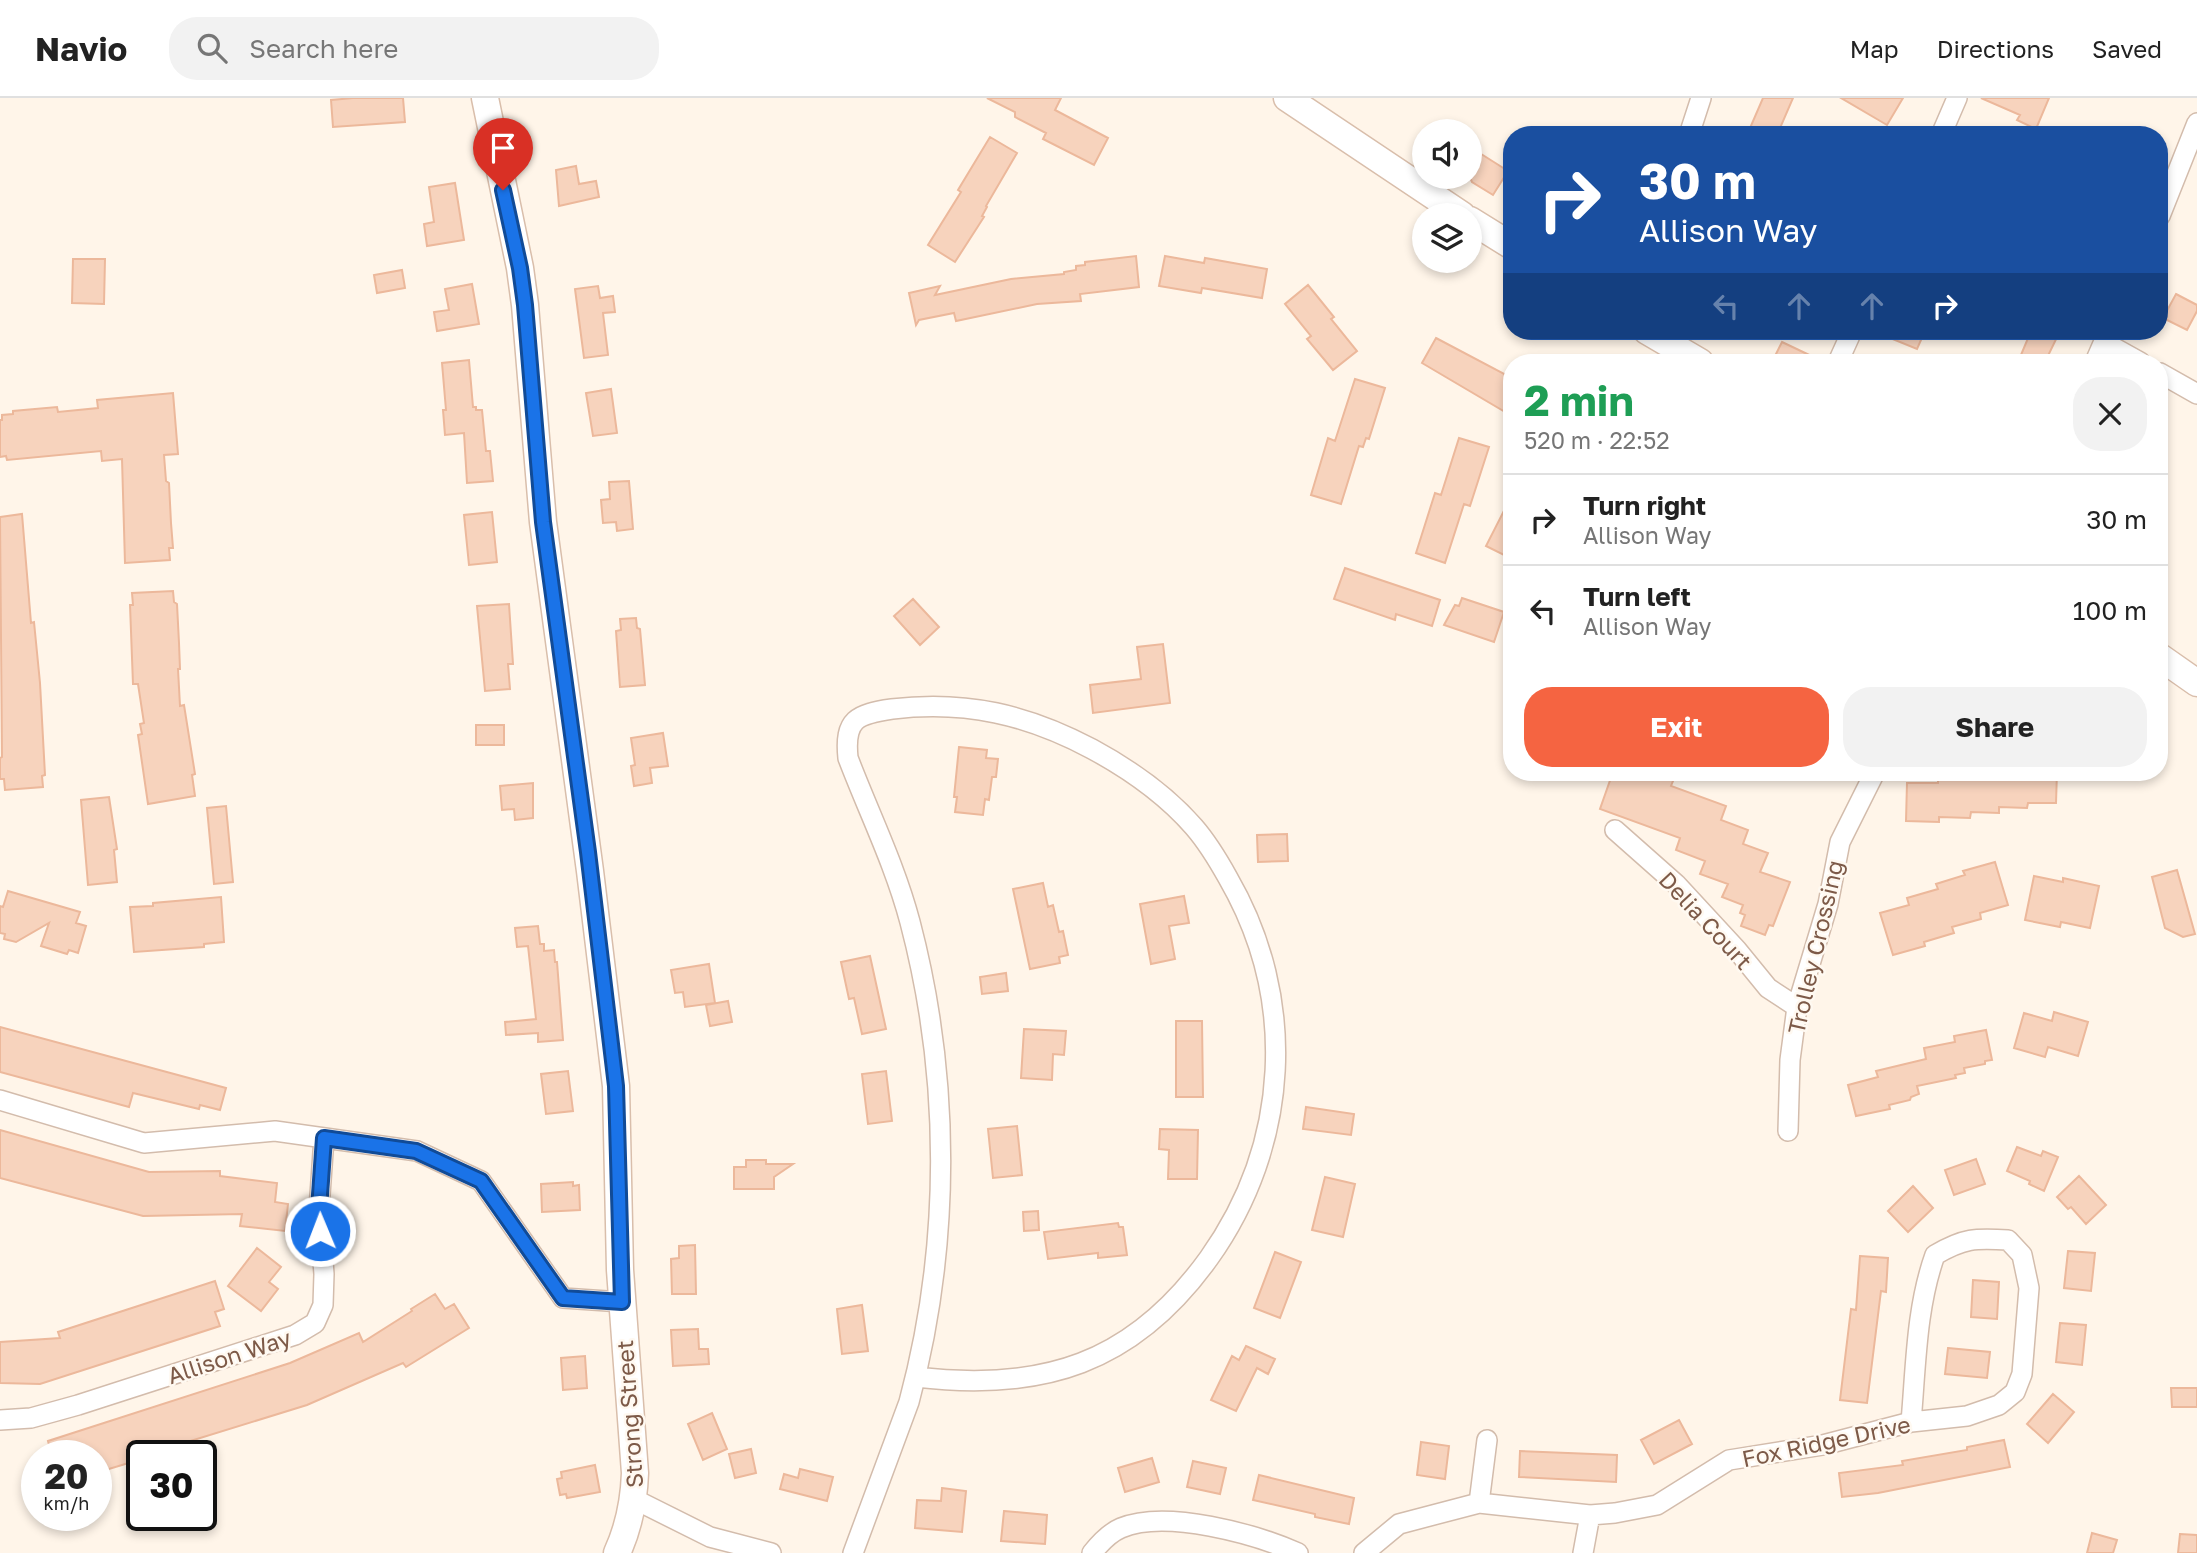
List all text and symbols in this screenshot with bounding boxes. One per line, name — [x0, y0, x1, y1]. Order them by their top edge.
search box — [169, 17, 659, 80]
text: Navio — [35, 29, 127, 68]
icon: search — [193, 29, 231, 67]
text: Search here — [249, 33, 398, 64]
text: Map — [1850, 34, 1899, 63]
text: Directions — [1937, 34, 2054, 63]
text: Saved — [2092, 34, 2162, 63]
pin — [473, 118, 533, 190]
map controls — [1412, 119, 1482, 273]
button: sound — [1412, 119, 1482, 189]
icon: arrive — [484, 129, 522, 167]
text: 30 m — [1639, 151, 1756, 210]
icon: right — [1524, 154, 1615, 245]
button: layers — [1412, 203, 1482, 273]
text: Allison Way — [1639, 211, 1818, 249]
icon: left — [1707, 287, 1745, 325]
icon: ahead — [1780, 287, 1818, 325]
icon: ahead — [1853, 287, 1891, 325]
icon: right — [1926, 287, 1964, 325]
text: 2 min — [1524, 375, 1634, 425]
button: close — [2073, 377, 2147, 451]
text: 520 m · 22:52 — [1524, 426, 1670, 454]
text: Turn right — [1583, 490, 1706, 521]
icon: right — [1524, 501, 1562, 539]
text: 30 m — [2086, 504, 2147, 535]
text: Allison Way — [1583, 521, 1711, 549]
text: Turn left — [1583, 581, 1691, 612]
icon: left — [1524, 592, 1562, 630]
text: 100 m — [2073, 595, 2147, 626]
text: Allison Way — [1583, 612, 1711, 640]
button: Exit — [1524, 687, 1829, 767]
button: Share — [1843, 687, 2147, 767]
street label: Trolley Crossing — [1781, 857, 1849, 1037]
street label: Delia Court — [1654, 865, 1758, 975]
position arrow — [283, 1194, 357, 1268]
street label: Allison Way — [164, 1323, 294, 1389]
street label: Strong Street — [610, 1339, 648, 1489]
street label: Fox Ridge Drive — [1739, 1409, 1913, 1473]
speed limit sign: 30 — [126, 1440, 217, 1531]
text: 20 — [44, 1455, 89, 1497]
text: km/h — [44, 1492, 89, 1514]

